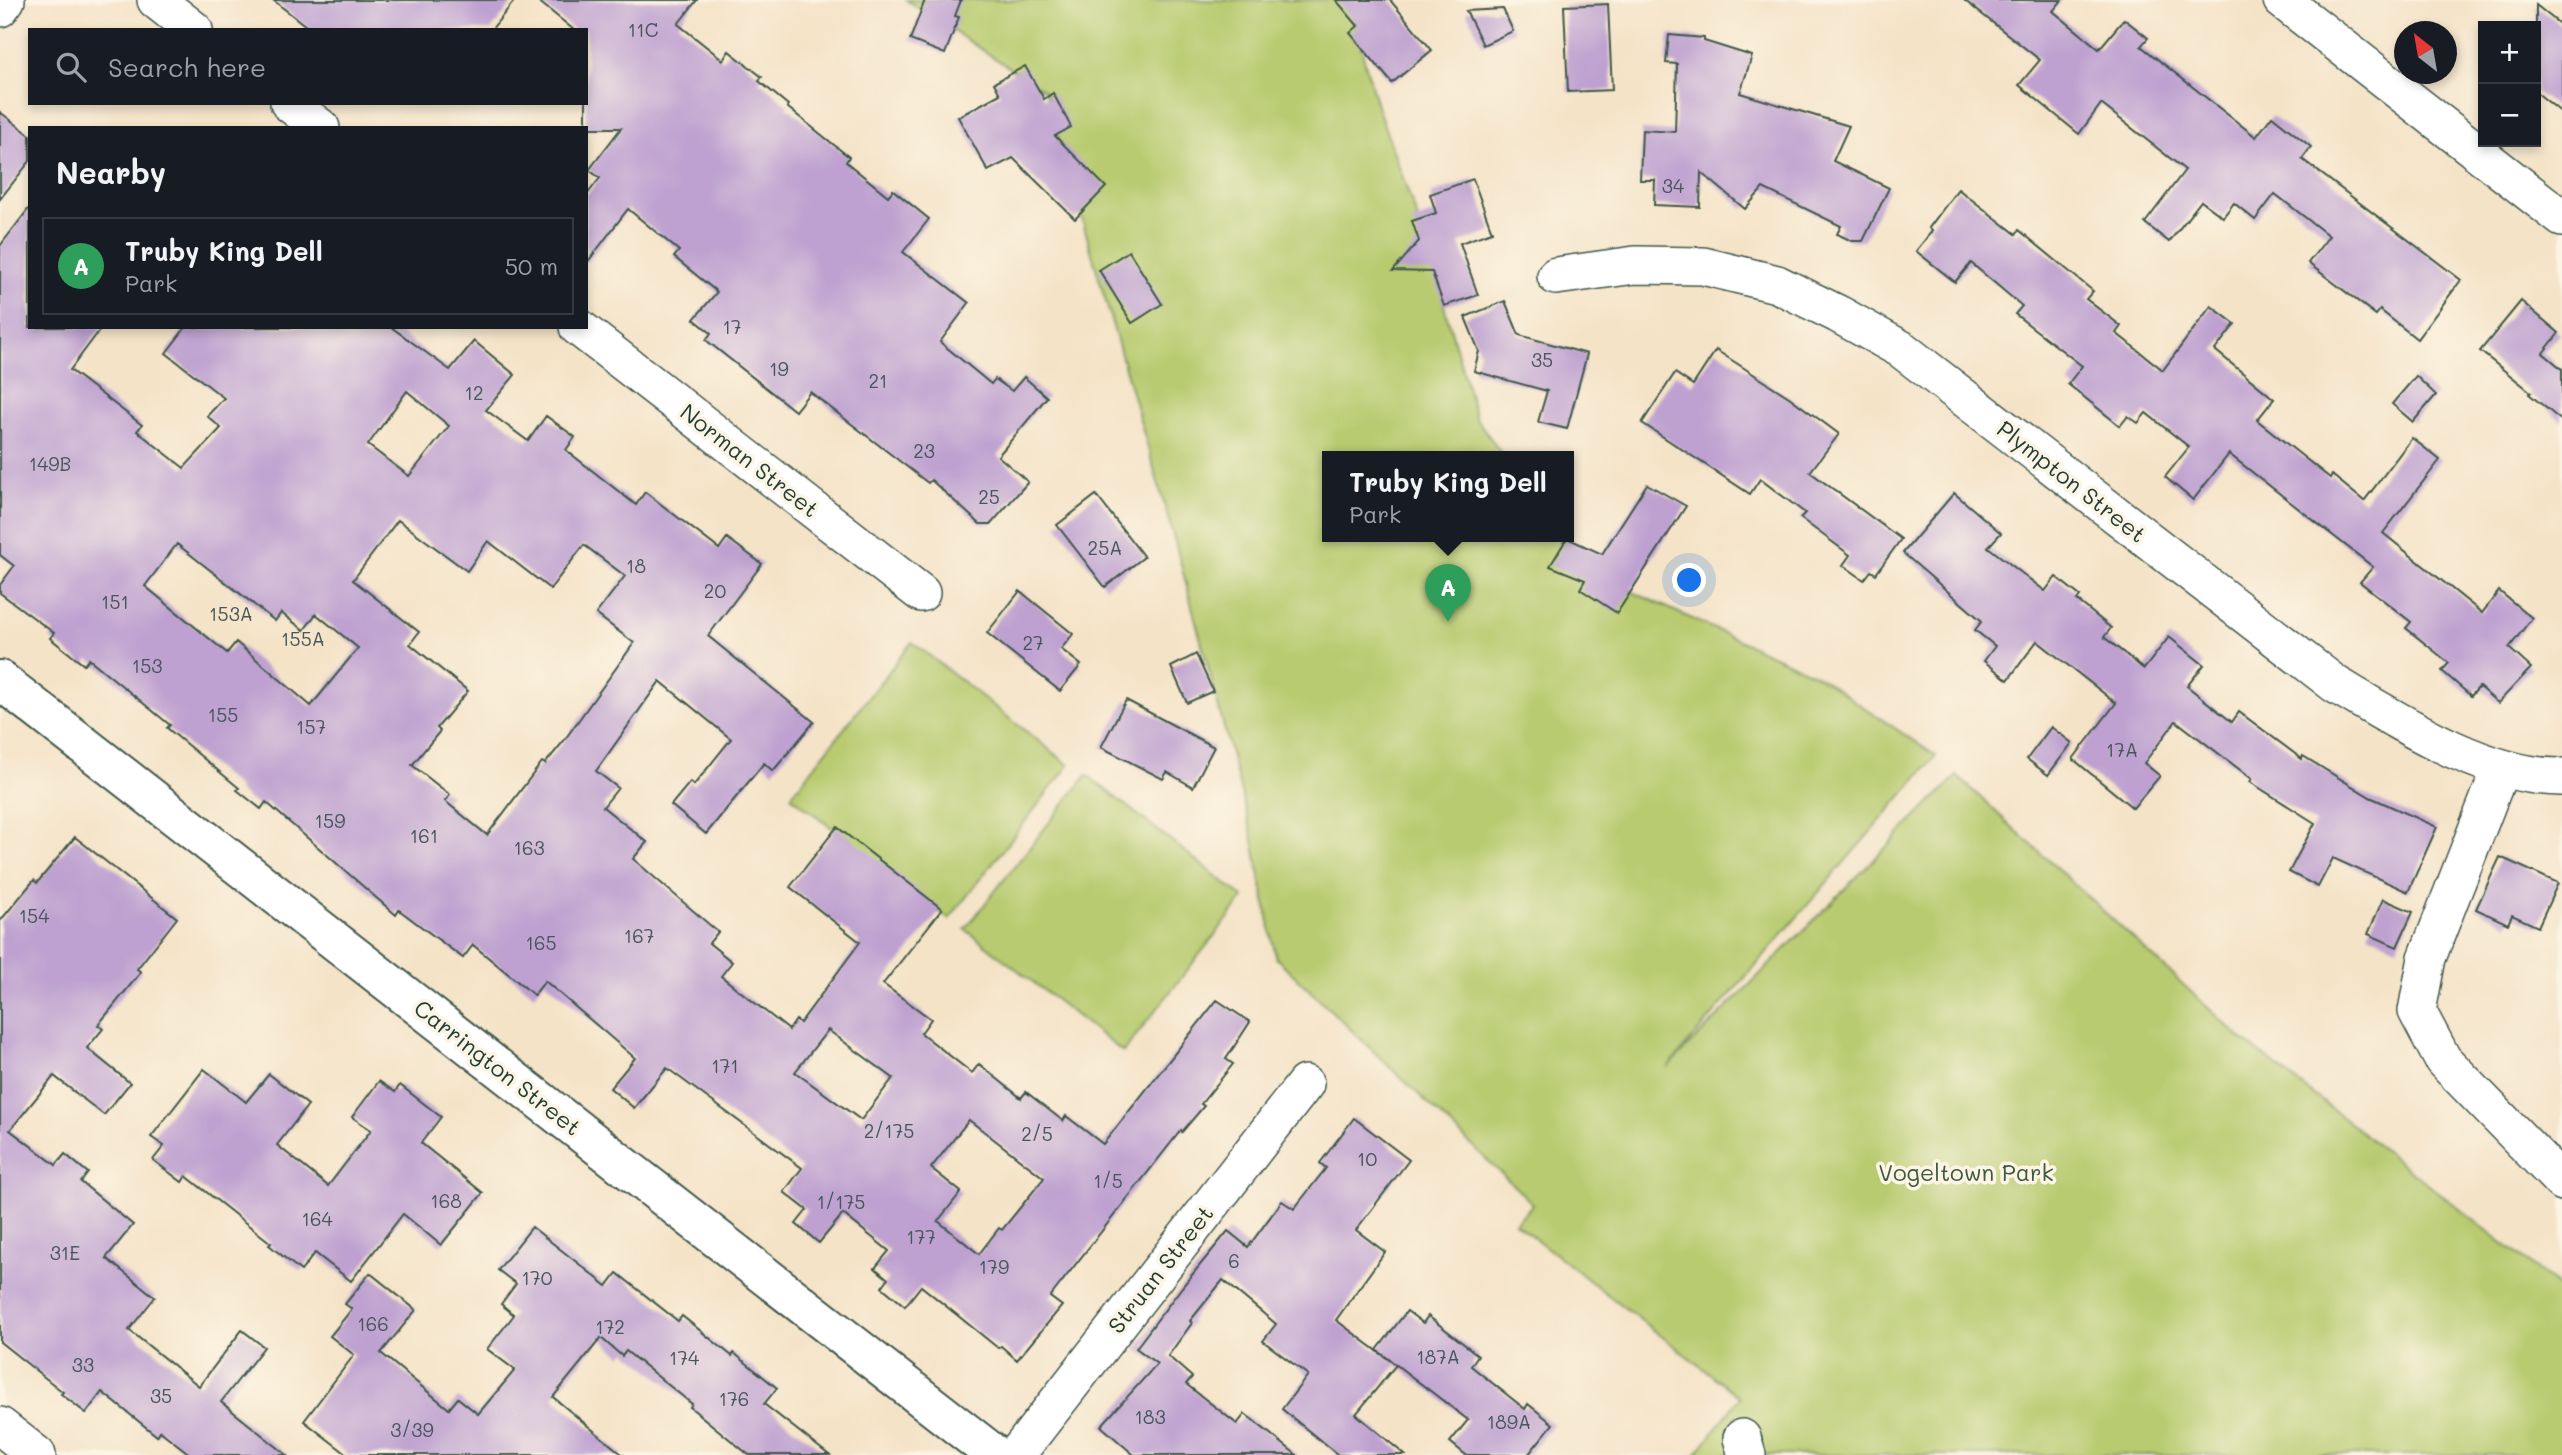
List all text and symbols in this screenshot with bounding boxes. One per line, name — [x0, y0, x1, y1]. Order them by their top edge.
house number: 11C — [628, 17, 658, 42]
north arrow — [2394, 21, 2457, 84]
map controls — [2478, 21, 2541, 147]
button: + — [2478, 21, 2541, 84]
search box — [28, 28, 588, 105]
icon: search — [52, 48, 90, 86]
text: Search here — [108, 50, 266, 84]
button: − — [2478, 84, 2541, 147]
text: Nearby — [56, 152, 166, 192]
house number: 34 — [1662, 173, 1684, 198]
text: Truby King Dell — [125, 234, 323, 268]
text: A — [73, 251, 89, 281]
text: 50 m — [505, 251, 558, 281]
text: Park — [125, 268, 177, 298]
house number: 17 — [722, 314, 742, 339]
house number: 35 — [1531, 347, 1553, 372]
house number: 19 — [769, 356, 789, 381]
house number: 21 — [868, 368, 888, 393]
house number: 12 — [464, 380, 484, 405]
street label: Norman Street — [675, 396, 825, 524]
street label: Plympton Street — [1991, 413, 2153, 549]
house number: 23 — [913, 438, 935, 463]
house number: 149B — [29, 451, 71, 476]
popup — [1322, 451, 1574, 542]
text: Truby King Dell — [1349, 465, 1547, 499]
house number: 25 — [978, 484, 1000, 509]
text: Park — [1349, 499, 1401, 529]
house number: 25A — [1088, 535, 1122, 560]
house number: 18 — [626, 553, 646, 578]
your location — [1672, 563, 1706, 597]
pin: A — [1425, 564, 1471, 622]
house number: 20 — [704, 578, 726, 603]
house number: 151 — [101, 589, 129, 614]
house number: 153A — [209, 601, 253, 626]
house number: 155A — [281, 626, 325, 651]
house number: 27 — [1022, 630, 1044, 655]
house number: 153 — [132, 653, 162, 678]
house number: 155 — [208, 702, 238, 727]
house number: 157 — [296, 714, 326, 739]
house number: 17A — [2106, 737, 2138, 762]
house number: 159 — [315, 808, 345, 833]
house number: 161 — [410, 823, 438, 848]
house number: 163 — [513, 835, 545, 860]
house number: 154 — [19, 903, 49, 928]
house number: 167 — [624, 923, 654, 948]
house number: 165 — [525, 930, 557, 955]
street label: Carrington Street — [408, 992, 588, 1142]
house number: 171 — [711, 1053, 739, 1078]
house number: 2/175 — [864, 1118, 914, 1143]
house number: 2/5 — [1021, 1121, 1053, 1146]
house number: 10 — [1357, 1146, 1377, 1171]
park label: Vogeltown Park — [1878, 1157, 2054, 1187]
house number: 1/5 — [1093, 1168, 1123, 1193]
house number: 168 — [430, 1188, 462, 1213]
house number: 1/175 — [817, 1189, 865, 1214]
street label: Struan Street — [1101, 1199, 1219, 1339]
house number: 164 — [301, 1206, 333, 1231]
house number: 177 — [906, 1224, 936, 1249]
house number: 31E — [50, 1240, 80, 1265]
house number: 6 — [1228, 1248, 1240, 1273]
house number: 179 — [979, 1254, 1009, 1279]
house number: 170 — [522, 1265, 553, 1290]
house number: 166 — [357, 1311, 389, 1336]
house number: 172 — [595, 1314, 625, 1339]
house number: 187A — [1416, 1344, 1460, 1369]
house number: 174 — [669, 1345, 699, 1370]
house number: 33 — [72, 1352, 94, 1377]
house number: 35 — [150, 1383, 172, 1408]
house number: 176 — [719, 1386, 749, 1411]
house number: 183 — [1134, 1404, 1166, 1429]
house number: 189A — [1487, 1409, 1531, 1434]
house number: 3/39 — [390, 1417, 434, 1442]

